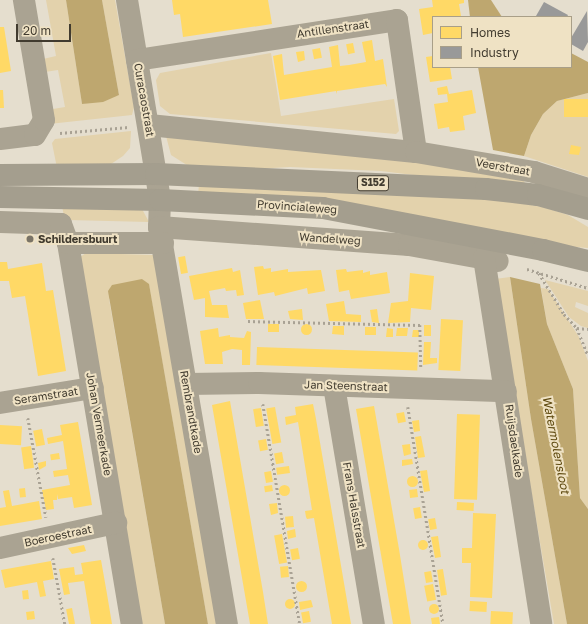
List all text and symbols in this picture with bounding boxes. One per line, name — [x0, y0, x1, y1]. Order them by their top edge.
scale bar — [18, 16, 73, 42]
legend — [432, 16, 572, 68]
street label: Antillenstraat — [296, 17, 370, 41]
text: 20 m — [23, 23, 51, 38]
text: Homes — [470, 25, 510, 40]
text: Industry — [470, 45, 519, 60]
street label: Curacaostraat — [131, 62, 157, 138]
street label: Veerstraat — [475, 156, 531, 178]
road number: S152 — [356, 175, 390, 191]
street label: Provincialeweg — [256, 198, 338, 216]
street label: Wandelweg — [299, 230, 361, 248]
place label: Schildersbuurt — [38, 232, 117, 246]
marker: Schildersbuurt — [25, 234, 35, 244]
street label: Rembrandtkade — [177, 369, 205, 455]
street label: Johan Vermeerkade — [83, 371, 115, 477]
street label: Jan Steenstraat — [304, 378, 388, 394]
street label: Seramstraat — [13, 384, 79, 408]
water label: Watermolensloot — [539, 395, 573, 495]
street label: Ruijsdaelkade — [502, 403, 526, 479]
street label: Frans Halsstraat — [340, 461, 368, 549]
street label: Boeroestraat — [23, 522, 93, 550]

